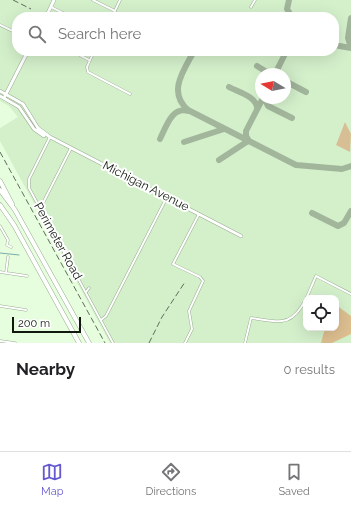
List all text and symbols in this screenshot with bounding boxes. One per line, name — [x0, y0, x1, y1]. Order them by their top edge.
search box — [12, 12, 339, 56]
icon: search — [26, 23, 48, 45]
text: Search here — [58, 25, 141, 43]
north arrow — [255, 68, 291, 104]
street label: Michigan Avenue — [100, 158, 192, 214]
street label: Perimeter Road — [31, 200, 85, 282]
map controls — [303, 295, 339, 331]
button: locate — [303, 295, 339, 331]
scale bar — [12, 315, 81, 334]
text: 200 m — [18, 317, 50, 330]
text: Nearby — [16, 359, 75, 379]
text: 0 results — [284, 362, 335, 377]
tab: Map — [41, 461, 63, 498]
tab: Directions — [146, 461, 196, 498]
tab: Saved — [278, 461, 310, 498]

